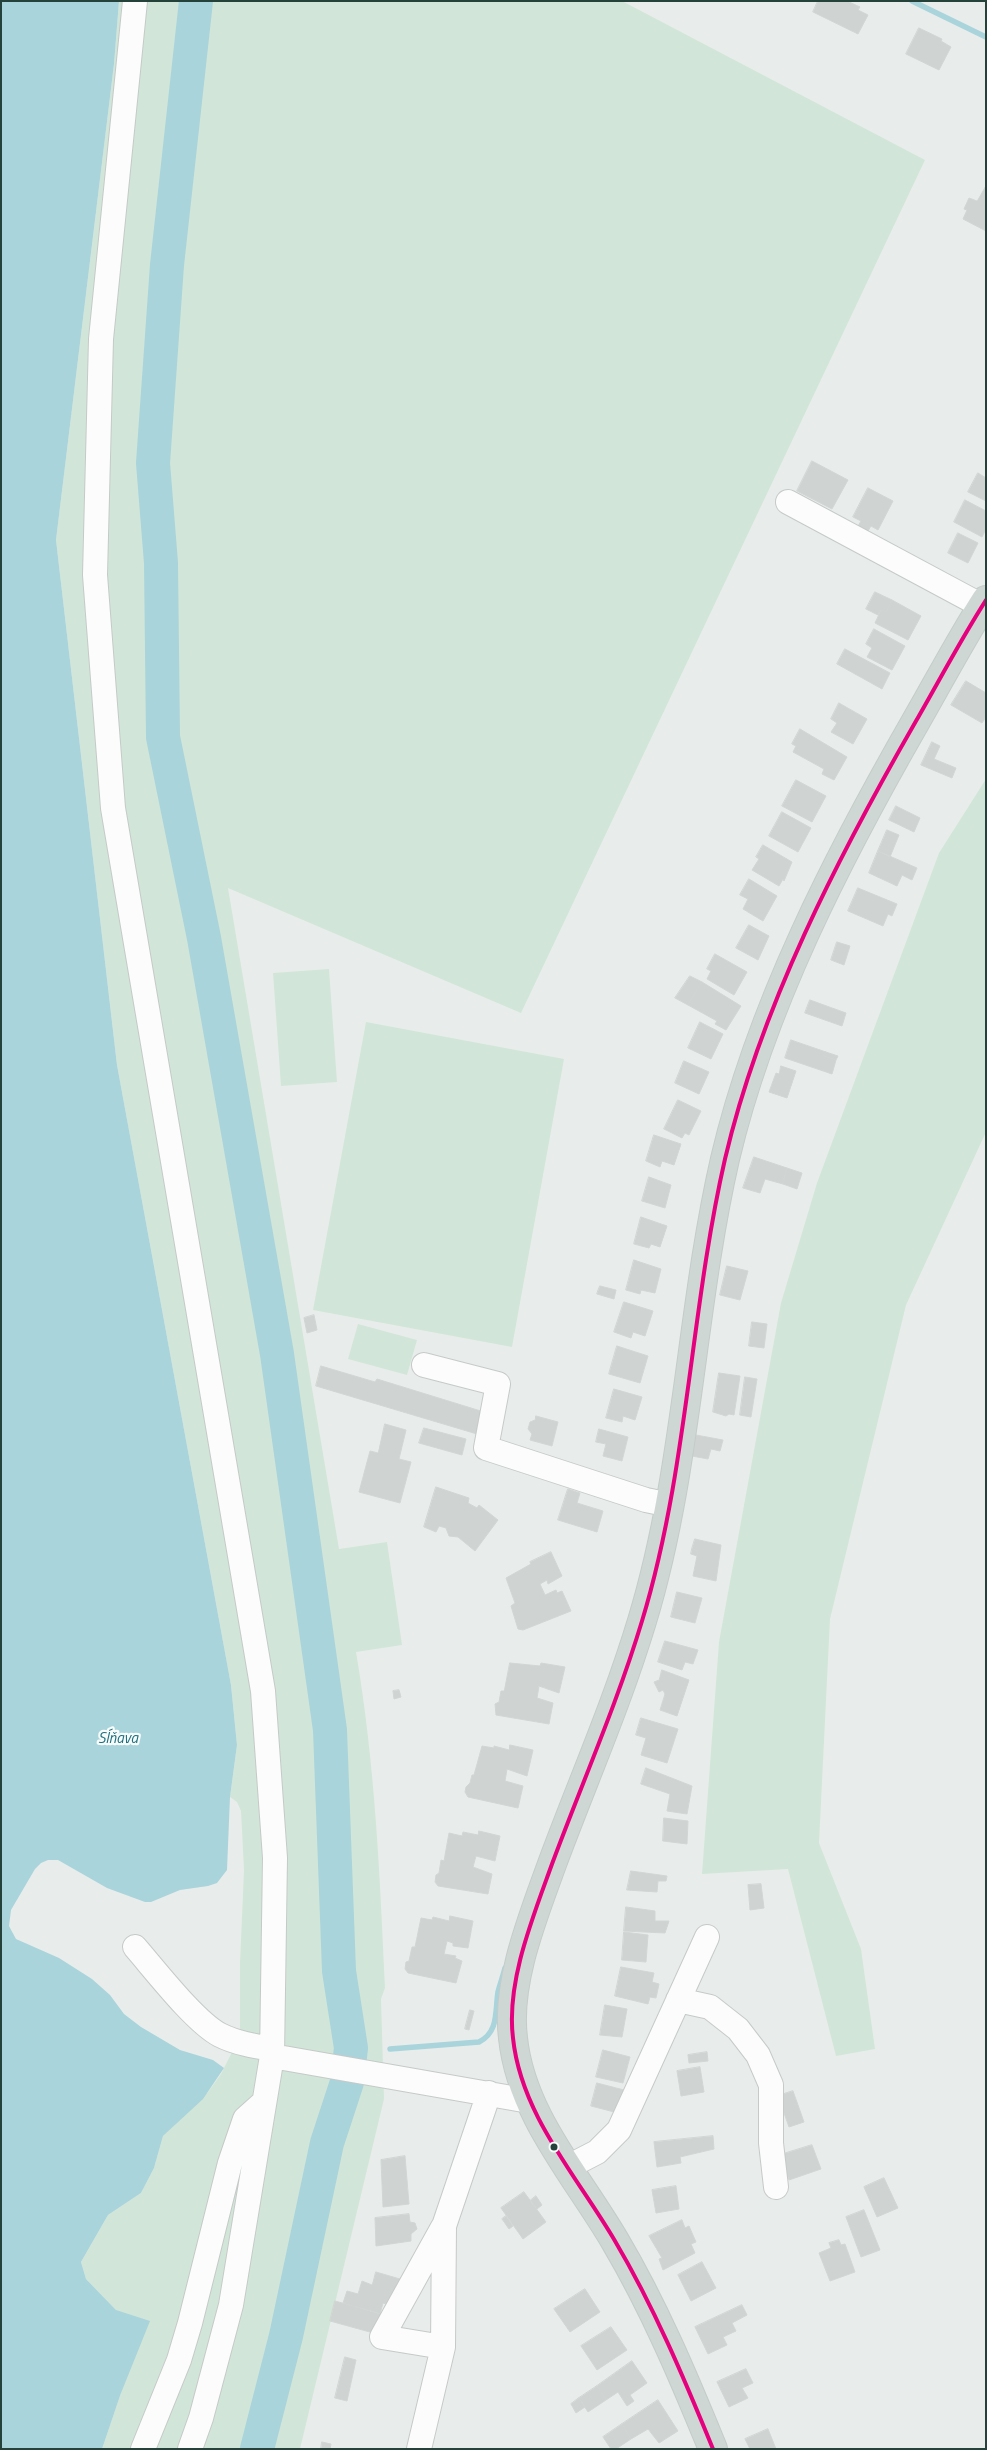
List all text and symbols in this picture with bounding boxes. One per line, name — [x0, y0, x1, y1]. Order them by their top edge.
water label: Sĺňava — [98, 1730, 138, 1748]
unlabelled marker — [549, 2142, 559, 2152]

